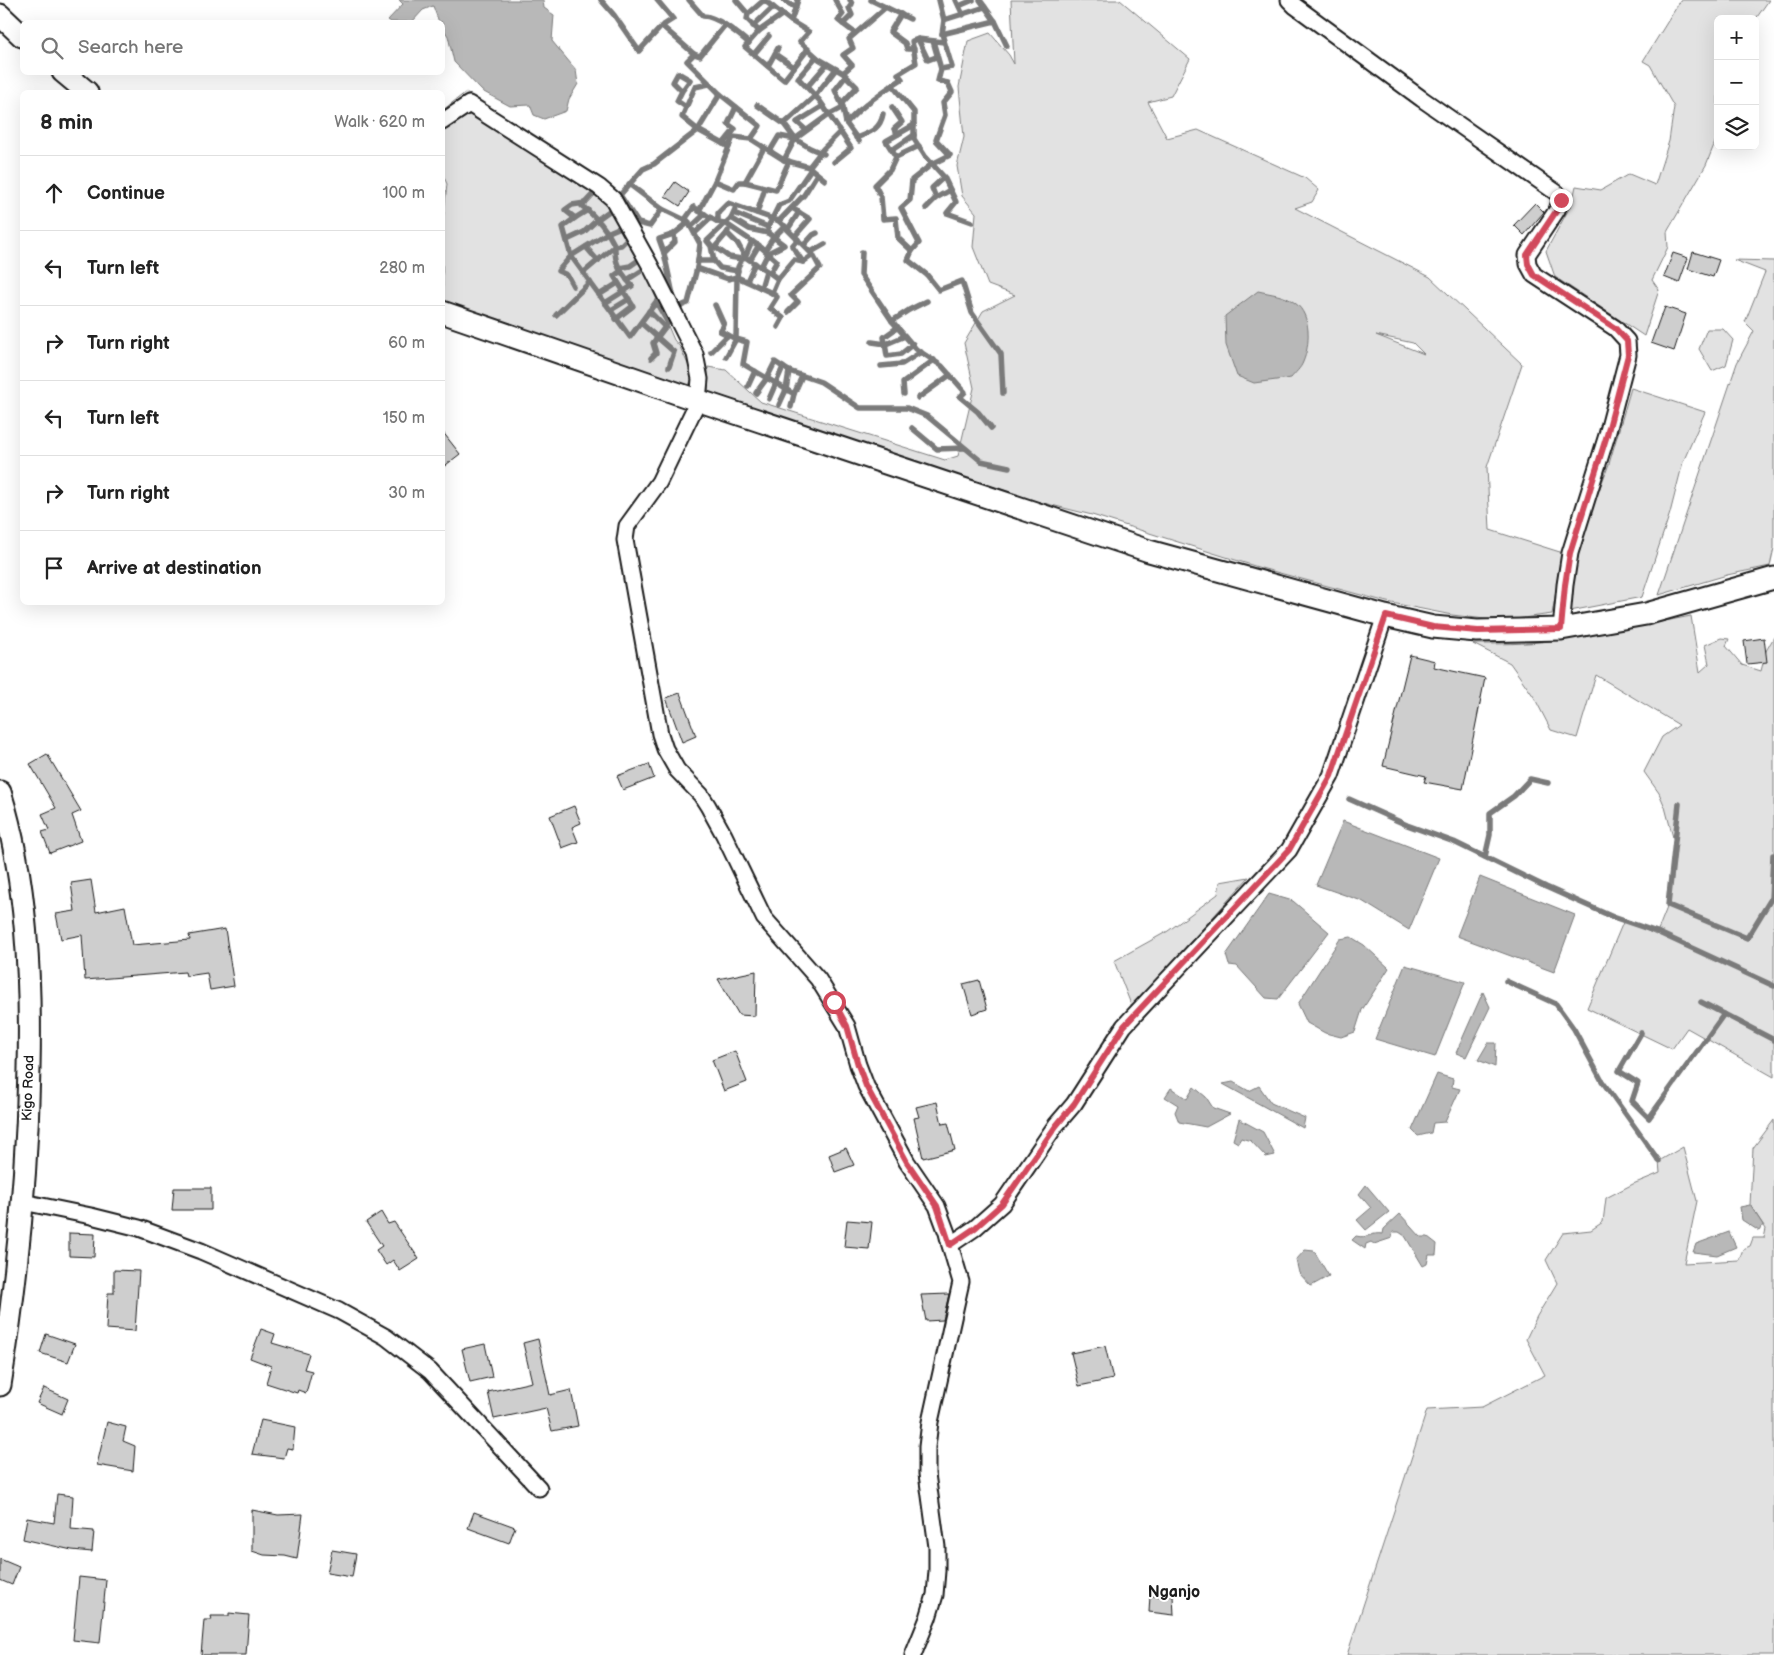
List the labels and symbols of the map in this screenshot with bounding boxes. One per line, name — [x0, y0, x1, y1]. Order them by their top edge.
route end — [1550, 189, 1573, 212]
route start — [823, 991, 846, 1014]
street label: Kigo Road — [18, 1055, 38, 1121]
district label: Nganjo — [1148, 1583, 1200, 1602]

